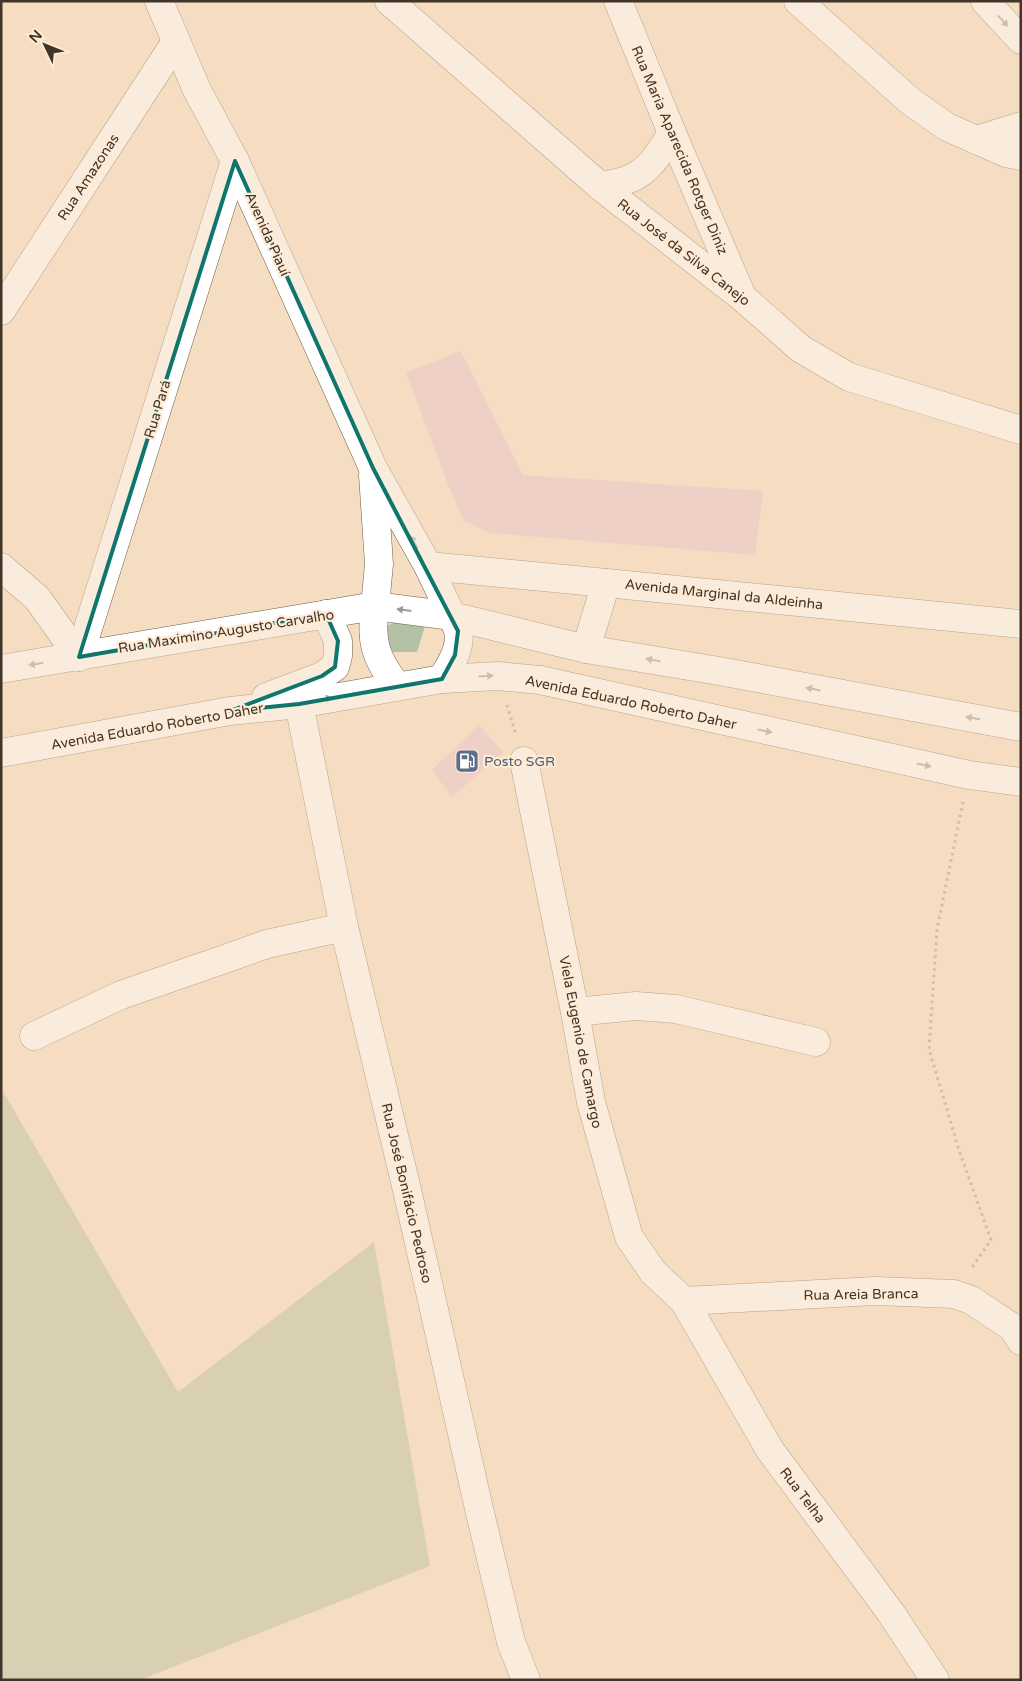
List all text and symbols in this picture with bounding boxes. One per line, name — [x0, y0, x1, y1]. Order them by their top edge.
one-way arrow — [997, 14, 1009, 26]
north arrow — [20, 20, 70, 70]
text: N — [26, 27, 46, 46]
street label: Rua Maria Aparecida Rotger Diniz — [628, 43, 731, 257]
street label: Rua Amazonas — [54, 131, 123, 224]
street label: Avenida Piauí — [241, 190, 294, 279]
street label: Rua José da Silva Canejo — [614, 195, 754, 310]
street label: Rua Pará — [141, 378, 174, 440]
one-way arrow — [410, 535, 418, 549]
street label: Avenida Marginal da Aldeinha — [624, 576, 824, 613]
street label: Rua Maximino Augusto Carvalho — [117, 606, 335, 657]
one-way arrow — [396, 606, 412, 614]
one-way arrow — [645, 655, 661, 663]
one-way arrow — [28, 660, 44, 668]
one-way arrow — [478, 672, 494, 680]
street label: Avenida Eduardo Roberto Daher — [524, 672, 739, 733]
one-way arrow — [805, 684, 821, 692]
one-way arrow — [318, 695, 334, 703]
street label: Avenida Eduardo Roberto Daher — [49, 699, 265, 754]
one-way arrow — [964, 714, 980, 722]
one-way arrow — [758, 727, 773, 735]
fuel station icon: Posto SGR — [454, 748, 480, 774]
place label: Posto SGR — [484, 753, 555, 770]
one-way arrow — [916, 761, 932, 769]
street label: Viela Eugenio de Camargo — [555, 954, 606, 1130]
street label: Rua José Bonifácio Pedroso — [377, 1101, 436, 1285]
street label: Rua Areia Branca — [803, 1285, 919, 1304]
street label: Rua Telha — [776, 1464, 829, 1527]

